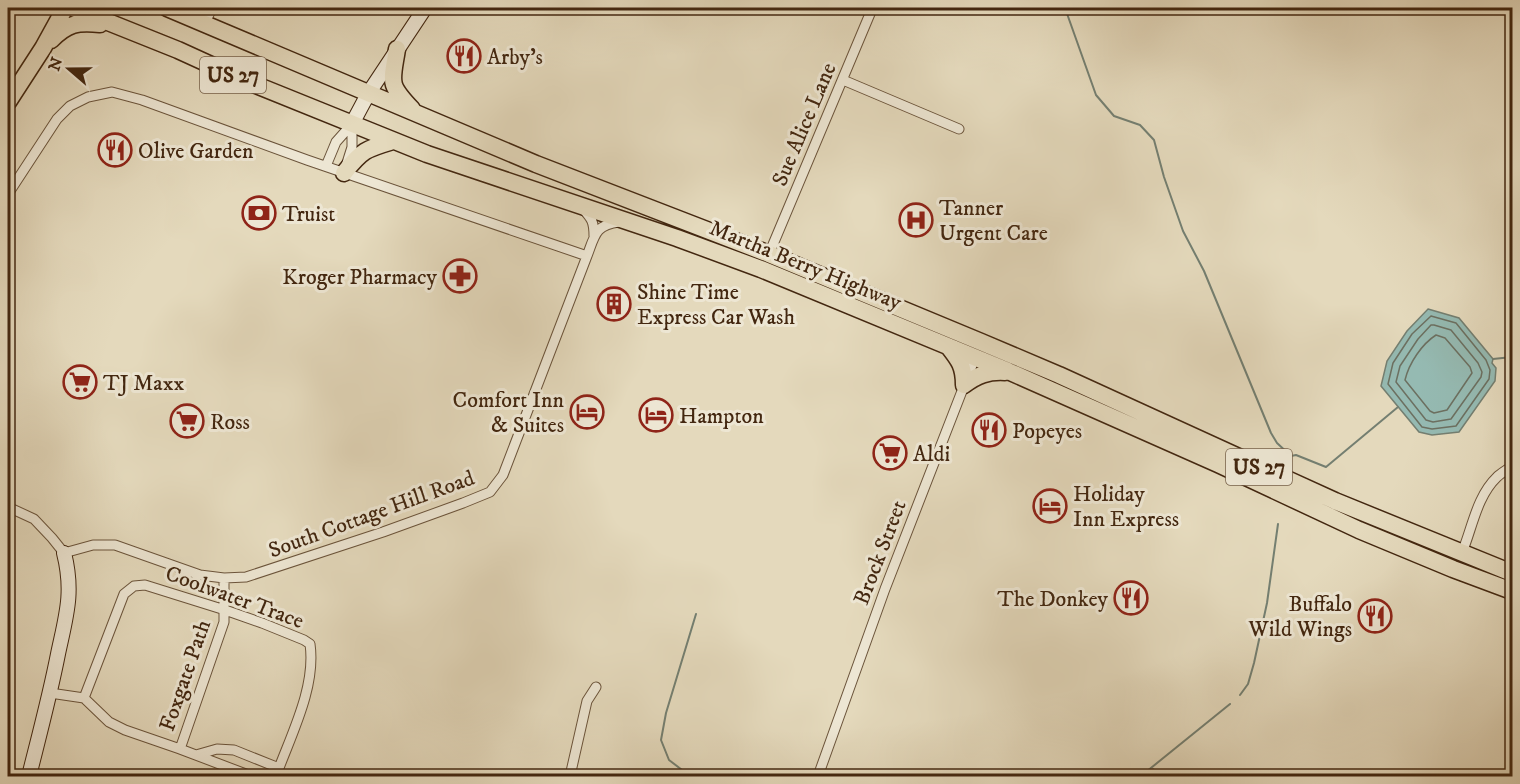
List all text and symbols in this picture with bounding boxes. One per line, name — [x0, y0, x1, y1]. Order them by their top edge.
restaurant icon: Arby's — [446, 38, 482, 74]
north arrow — [39, 39, 99, 99]
place label: Arby's — [487, 44, 543, 71]
text: N — [44, 55, 67, 74]
road number: US 27 — [200, 57, 266, 93]
street label: Sue Alice Lane — [766, 59, 842, 190]
restaurant icon: Olive Garden — [97, 132, 133, 168]
place label: Olive Garden — [138, 138, 254, 165]
bank icon: Truist — [241, 195, 277, 231]
place label: Tanner Urgent Care — [939, 195, 1048, 247]
place label: Truist — [282, 201, 335, 228]
hospital icon: Tanner Urgent Care — [898, 202, 934, 238]
street label: Martha Berry Highway — [705, 215, 906, 316]
pharmacy icon: Kroger Pharmacy — [442, 258, 478, 294]
place label: Kroger Pharmacy — [282, 264, 438, 291]
place label: Shine Time Express Car Wash — [637, 279, 795, 331]
building icon: Shine Time Express Car Wash — [596, 286, 632, 322]
supermarket icon: TJ Maxx — [62, 364, 98, 400]
place label: TJ Maxx — [103, 370, 185, 397]
place label: Comfort Inn & Suites — [453, 387, 564, 439]
hotel icon: Comfort Inn & Suites — [569, 394, 605, 430]
hotel icon: Hampton — [638, 397, 674, 433]
supermarket icon: Ross — [169, 403, 205, 439]
place label: Hampton — [679, 403, 764, 430]
place label: Ross — [210, 409, 250, 436]
restaurant icon: Popeyes — [971, 412, 1007, 448]
place label: Popeyes — [1012, 418, 1082, 445]
supermarket icon: Aldi — [872, 435, 908, 471]
place label: Aldi — [913, 441, 950, 468]
road number: US 27 — [1226, 449, 1292, 485]
street label: South Cottage Hill Road — [265, 465, 478, 564]
place label: Holiday Inn Express — [1073, 481, 1179, 533]
hotel icon: Holiday Inn Express — [1032, 488, 1068, 524]
street label: Brock Street — [848, 496, 913, 609]
street label: Coolwater Trace — [162, 560, 307, 635]
restaurant icon: The Donkey — [1113, 580, 1149, 616]
place label: The Donkey — [997, 586, 1109, 613]
place label: Buffalo Wild Wings — [1248, 591, 1352, 643]
restaurant icon: Buffalo Wild Wings — [1357, 598, 1393, 634]
street label: Foxgate Path — [154, 616, 217, 735]

